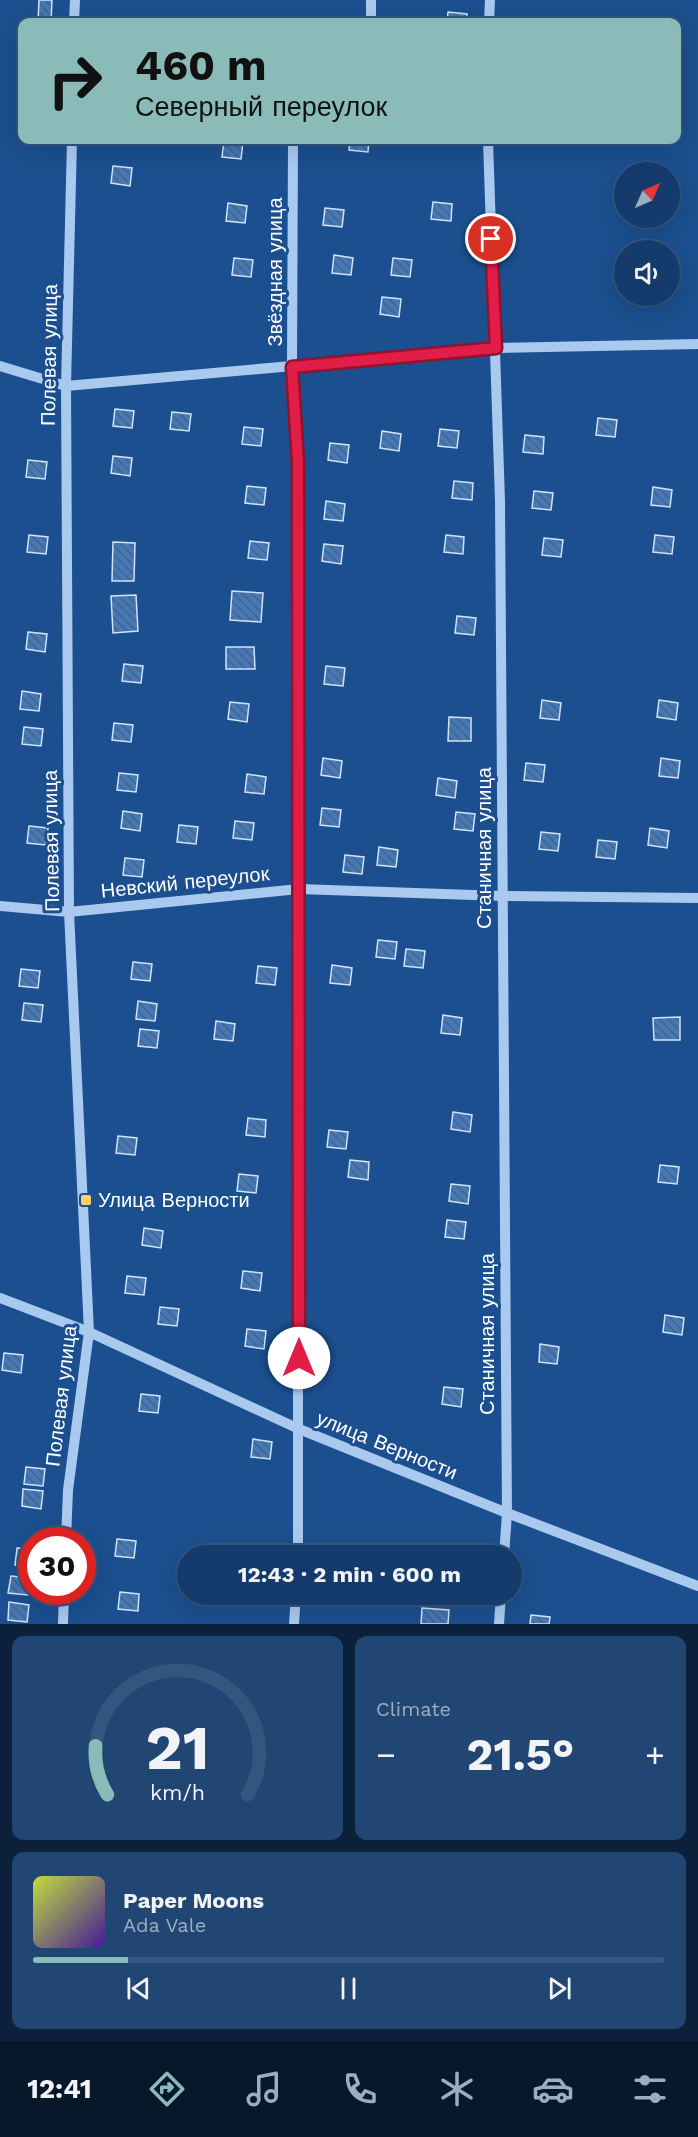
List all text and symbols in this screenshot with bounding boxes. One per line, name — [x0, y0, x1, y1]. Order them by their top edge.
text: 460 m — [135, 41, 267, 90]
icon: right — [36, 42, 114, 120]
text: Северный переулок — [135, 91, 387, 123]
north arrow — [614, 162, 680, 228]
map controls — [614, 162, 680, 306]
street label: Звёздная улица — [263, 197, 287, 347]
pin — [465, 213, 516, 264]
icon: arrive — [474, 222, 507, 255]
button: sound — [614, 240, 680, 306]
street label: Полевая улица — [36, 283, 62, 426]
street label: Станичная улица — [472, 766, 496, 929]
street label: Полевая улица — [38, 769, 64, 912]
street label: Невский переулок — [100, 861, 271, 903]
place label: Улица Верности — [98, 1188, 250, 1212]
marker: Улица Верности — [79, 1193, 93, 1207]
street label: Станичная улица — [475, 1252, 499, 1415]
street label: Полевая улица — [40, 1323, 82, 1468]
position arrow — [267, 1326, 331, 1390]
street label: улица Верности — [313, 1406, 461, 1484]
speed limit sign: 30 — [18, 1527, 96, 1605]
text: 12:43 · 2 min · 600 m — [238, 1562, 461, 1587]
text: Climate — [376, 1697, 451, 1721]
text: 21 — [145, 1711, 210, 1784]
text: 21.5° — [467, 1728, 574, 1781]
text: − — [376, 1735, 396, 1774]
text: + — [645, 1735, 665, 1774]
text: km/h — [150, 1780, 205, 1805]
text: Paper Moons — [123, 1888, 264, 1913]
text: Ada Vale — [123, 1913, 206, 1937]
icon: previous — [122, 1972, 155, 2005]
icon: pause — [332, 1972, 365, 2005]
icon: next — [543, 1972, 576, 2005]
icon: directions — [146, 2068, 188, 2110]
icon: music — [243, 2068, 285, 2110]
icon: phone — [339, 2068, 381, 2110]
icon: climate — [436, 2068, 478, 2110]
icon: car — [532, 2068, 574, 2110]
icon: filters — [629, 2068, 671, 2110]
text: 12:41 — [27, 2073, 92, 2105]

